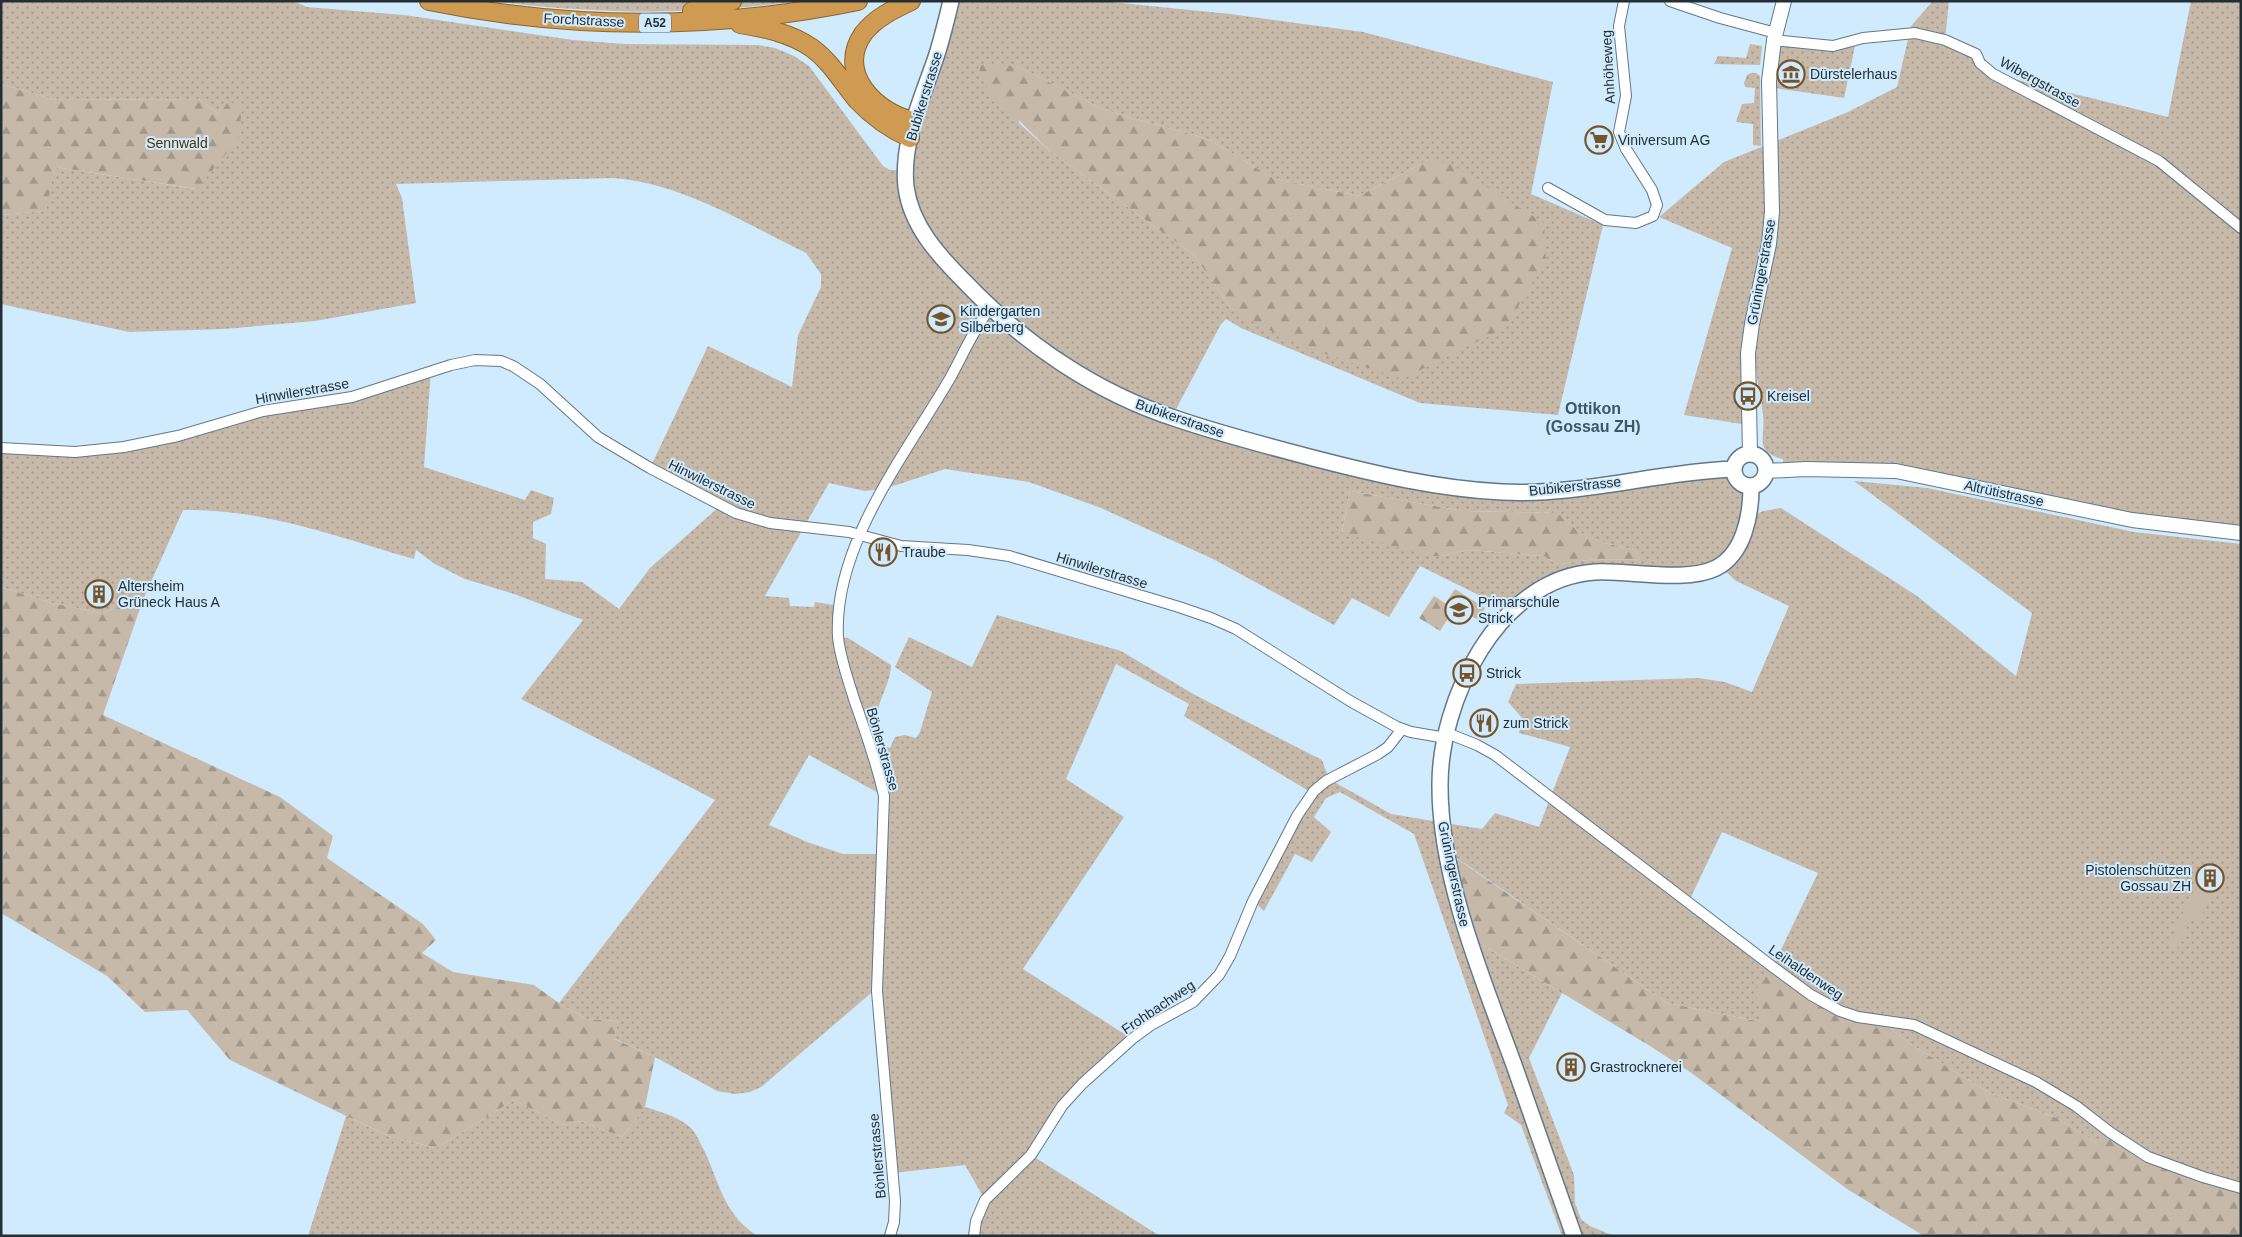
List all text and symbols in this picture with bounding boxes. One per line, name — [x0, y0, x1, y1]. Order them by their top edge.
street label: Forchstrasse — [543, 10, 625, 30]
road number: A52 — [639, 13, 671, 32]
street label: Anhöheweg — [1598, 30, 1618, 104]
street label: Bubikerstrasse — [903, 49, 945, 143]
street label: Wibergstrasse — [1997, 53, 2083, 111]
museum icon: Dürstelerhaus — [1776, 59, 1806, 89]
place label: Dürstelerhaus — [1810, 66, 1897, 82]
supermarket icon: Viniversum AG — [1584, 125, 1614, 155]
place label: Viniversum AG — [1618, 132, 1710, 148]
park label: Sennwald — [146, 135, 208, 151]
street label: Grüningerstrasse — [1744, 218, 1778, 326]
place label: Kindergarten Silberberg — [960, 303, 1040, 335]
school or university icon: Kindergarten Silberberg — [926, 304, 956, 334]
street label: Hinwilerstrasse — [254, 375, 350, 407]
bus stop icon: Kreisel — [1733, 381, 1763, 411]
place label: Kreisel — [1767, 388, 1810, 404]
street label: Bubikerstrasse — [1134, 395, 1227, 441]
district label: Ottikon (Gossau ZH) — [1545, 400, 1641, 435]
street label: Hinwilerstrasse — [666, 456, 758, 512]
street label: Bubikerstrasse — [1528, 473, 1622, 499]
street label: Altrütistrasse — [1963, 477, 2045, 509]
restaurant icon: Traube — [868, 537, 898, 567]
place label: Traube — [902, 544, 946, 560]
street label: Hinwilerstrasse — [1054, 548, 1150, 592]
place label: Altersheim Grüneck Haus A — [118, 578, 221, 610]
building icon: Altersheim Grüneck Haus A — [84, 579, 114, 609]
place label: Primarschule Strick — [1478, 594, 1560, 626]
school or university icon: Primarschule Strick — [1444, 595, 1474, 625]
bus stop icon: Strick — [1452, 658, 1482, 688]
place label: Strick — [1486, 665, 1522, 681]
street label: Bönlerstrasse — [864, 706, 903, 793]
restaurant icon: zum Strick — [1469, 708, 1499, 738]
place label: zum Strick — [1503, 715, 1569, 731]
street label: Grüningerstrasse — [1435, 820, 1473, 928]
place label: Pistolenschützen Gossau ZH — [2085, 862, 2191, 894]
building icon: Pistolenschützen Gossau ZH — [2195, 863, 2225, 893]
street label: Leihaldenweg — [1766, 941, 1846, 1003]
street label: Frohbachweg — [1118, 977, 1198, 1037]
building icon: Grastrocknerei — [1556, 1052, 1586, 1082]
place label: Grastrocknerei — [1590, 1059, 1682, 1075]
street label: Bönlerstrasse — [865, 1112, 889, 1199]

